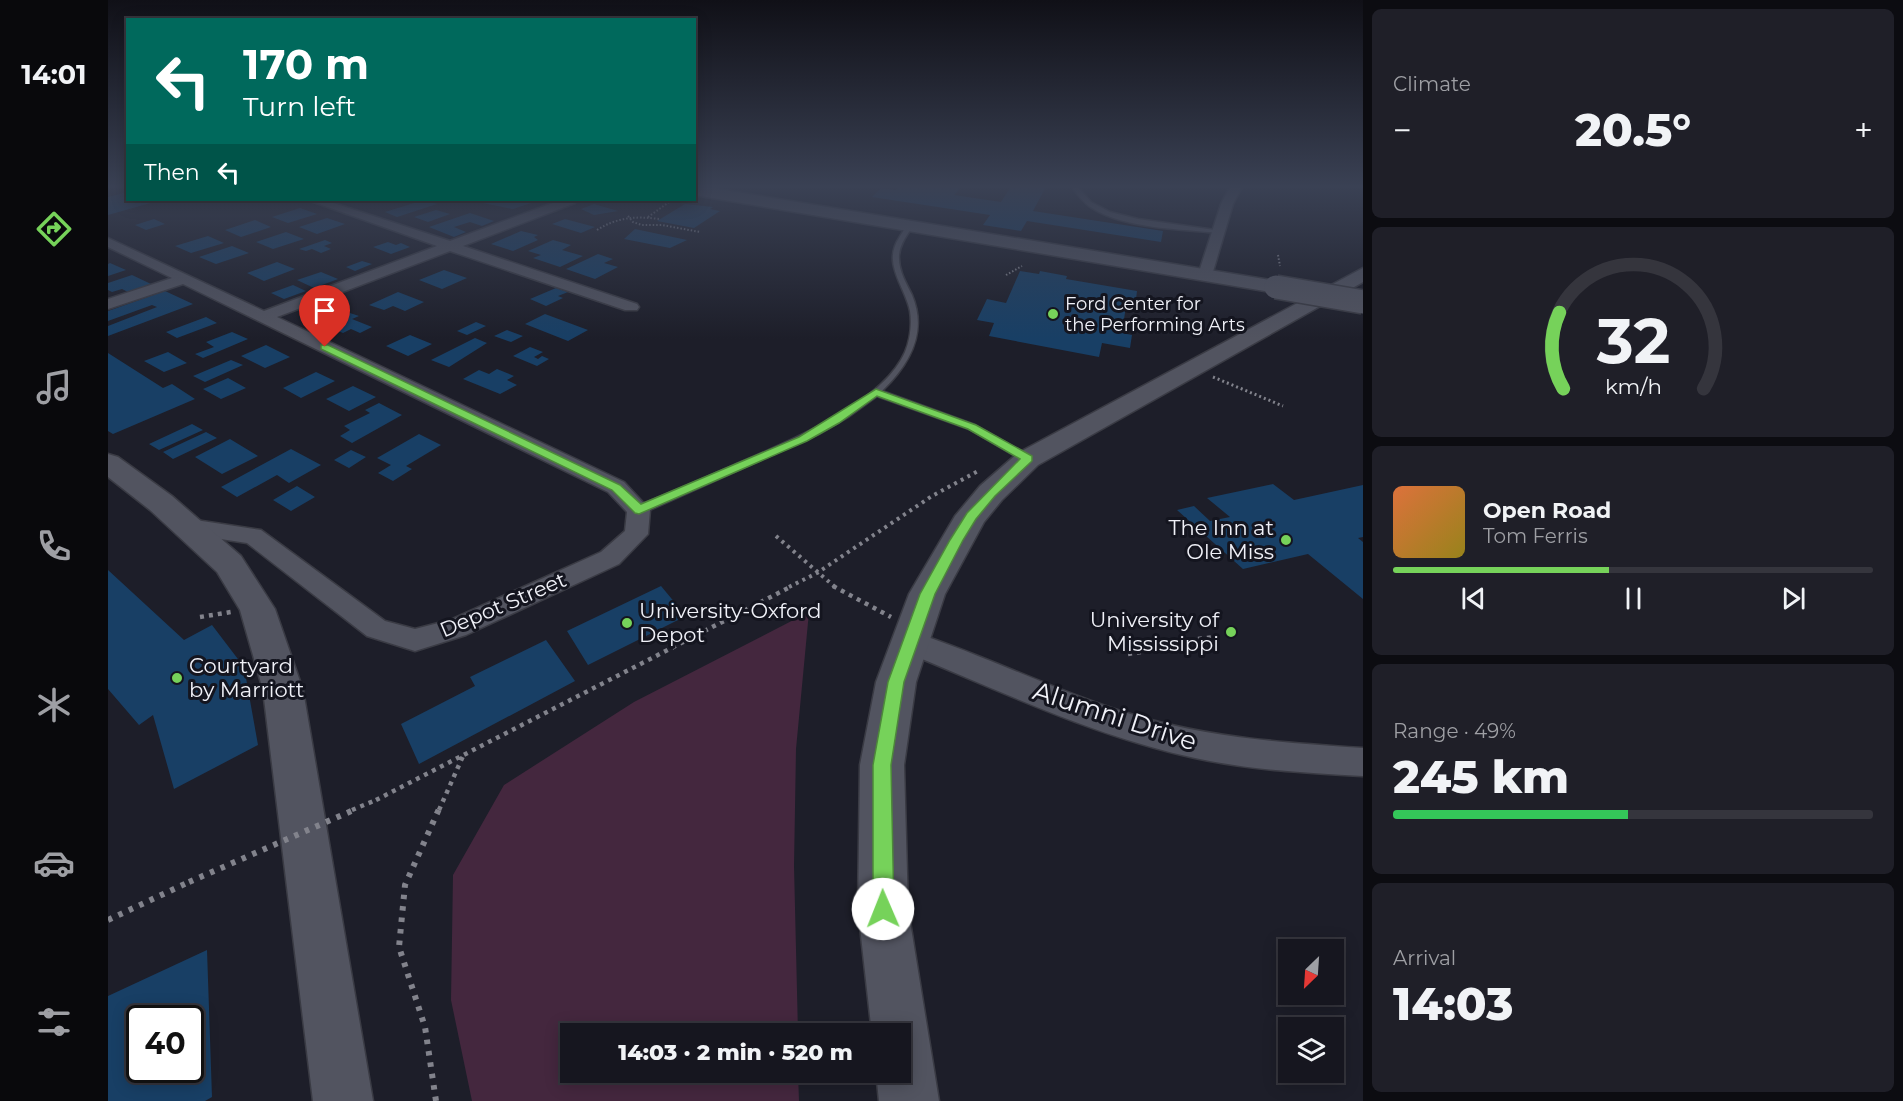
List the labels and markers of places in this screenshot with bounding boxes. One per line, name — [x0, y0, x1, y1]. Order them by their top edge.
pin — [299, 285, 350, 347]
place label: Ford Center for the Performing Arts — [1065, 293, 1245, 336]
marker: Ford Center for the Performing Arts — [1046, 307, 1060, 321]
place label: The Inn at Ole Miss — [1168, 515, 1274, 564]
marker: The Inn at Ole Miss — [1279, 533, 1293, 547]
place label: University-Oxford Depot — [639, 598, 821, 647]
place label: University of Mississippi — [1090, 607, 1220, 656]
marker: University-Oxford Depot — [620, 616, 634, 630]
marker: University of Mississippi — [1224, 625, 1238, 639]
place label: Courtyard by Marriott — [189, 653, 304, 702]
marker: Courtyard by Marriott — [170, 671, 184, 685]

